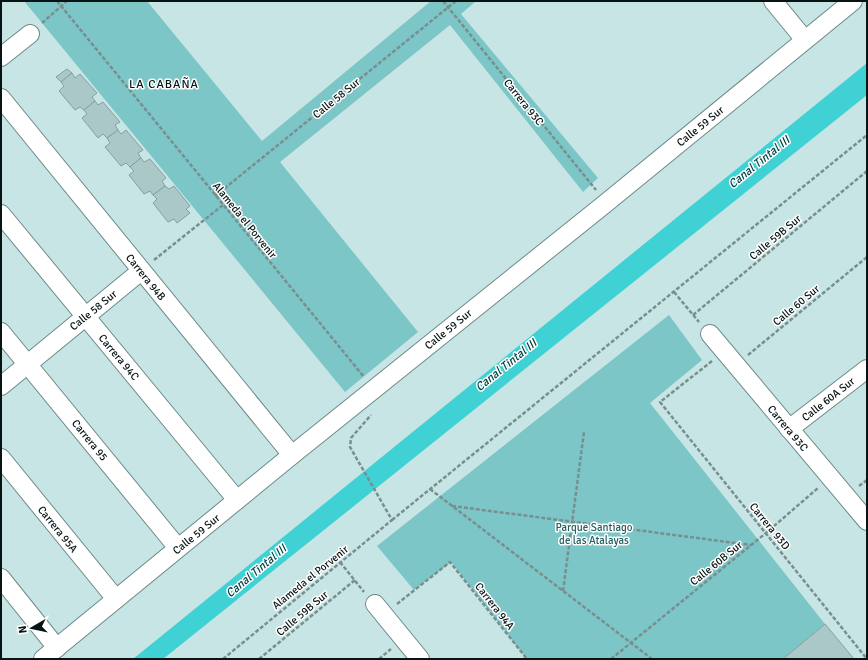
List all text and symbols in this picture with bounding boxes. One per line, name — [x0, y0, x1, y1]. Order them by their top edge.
street label: Calle 58 Sur — [310, 75, 362, 121]
street label: Carrera 93C — [501, 76, 547, 128]
district label: LA CABAÑA — [129, 77, 199, 92]
street label: Calle 59 Sur — [674, 103, 726, 149]
water label: Canal Tintal III — [726, 132, 794, 192]
street label: Alameda el Porvenir — [210, 180, 279, 261]
street label: Calle 59B Sur — [747, 212, 804, 263]
street label: Carrera 94B — [123, 251, 169, 303]
street label: Calle 60 Sur — [770, 282, 822, 329]
street label: Calle 58 Sur — [67, 287, 119, 333]
street label: Calle 59 Sur — [422, 306, 474, 352]
street label: Carrera 94C — [96, 332, 142, 383]
water label: Canal Tintal III — [473, 335, 541, 395]
street label: Calle 60A Sur — [799, 375, 857, 424]
street label: Carrera 93C — [765, 403, 811, 454]
street label: Carrera 95 — [69, 417, 110, 464]
street label: Carrera 93D — [747, 500, 792, 552]
street label: Carrera 95A — [35, 503, 80, 555]
street label: Calle 59 Sur — [170, 511, 222, 557]
park label: Parque Santiago de las Atalayas — [556, 521, 633, 547]
street label: Calle 60B Sur — [688, 538, 745, 588]
water label: Canal Tintal III — [223, 541, 291, 601]
street label: Alameda el Porvenir — [270, 543, 351, 612]
street label: Carrera 94A — [472, 580, 517, 633]
street label: Calle 59B Sur — [274, 588, 331, 639]
north arrow — [12, 608, 52, 648]
text: N — [16, 625, 30, 634]

